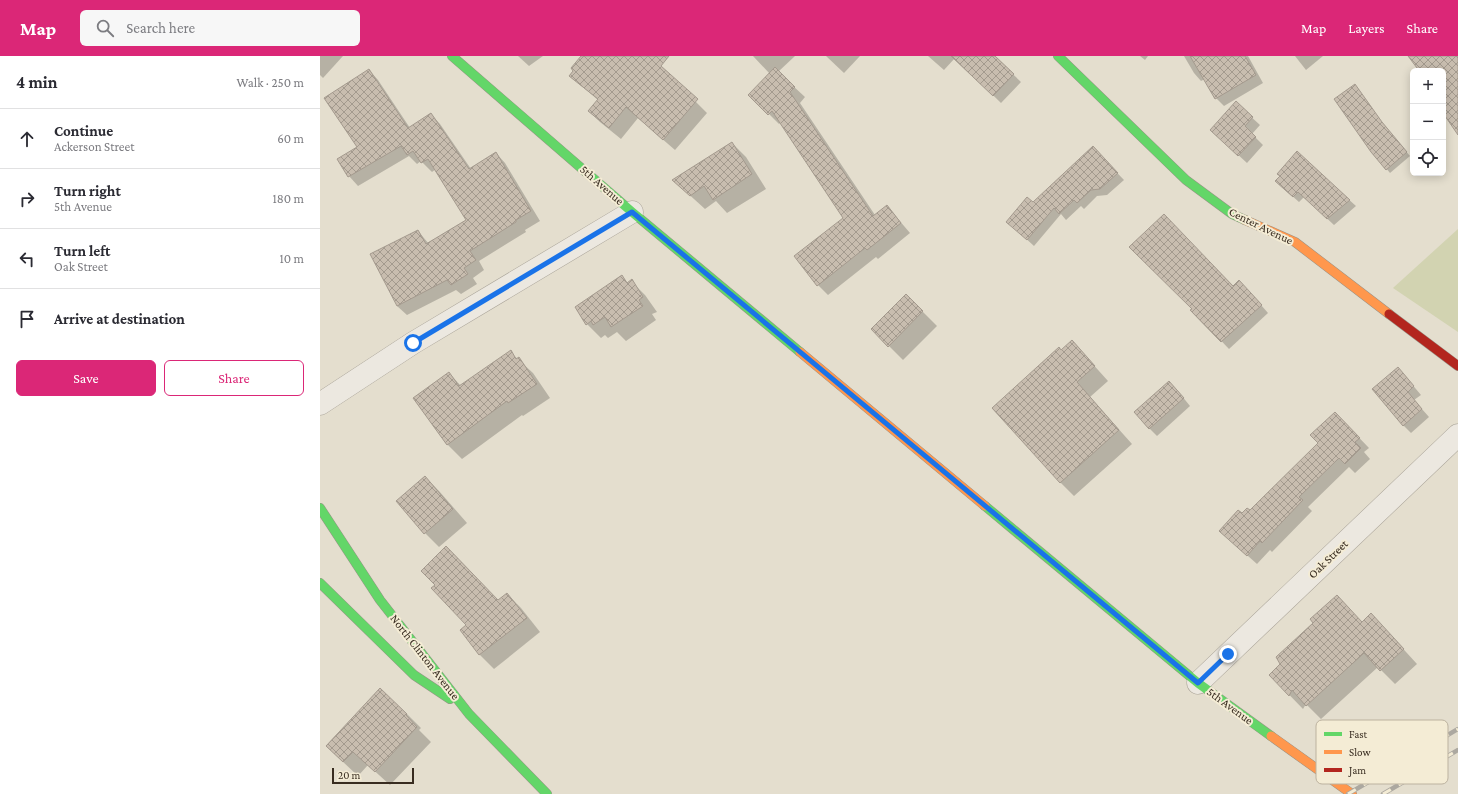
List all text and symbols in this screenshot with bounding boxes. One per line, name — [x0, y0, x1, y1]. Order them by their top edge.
search box — [80, 10, 360, 46]
icon: search — [94, 17, 116, 39]
text: Map — [20, 18, 56, 39]
text: Search here — [126, 20, 195, 36]
text: Map — [1301, 20, 1326, 36]
text: Layers — [1348, 20, 1385, 36]
text: Share — [1407, 20, 1438, 36]
map controls — [1410, 68, 1446, 176]
button: + — [1410, 68, 1446, 104]
text: 4 min — [16, 73, 58, 92]
text: Walk · 250 m — [236, 75, 304, 90]
button: − — [1410, 104, 1446, 140]
text: Continue — [54, 123, 113, 139]
icon: ahead — [16, 128, 38, 150]
text: 60 m — [277, 131, 304, 146]
text: Ackerson Street — [54, 139, 135, 154]
button: locate — [1410, 140, 1446, 176]
street label: 5th Avenue — [577, 162, 627, 208]
text: Turn right — [54, 183, 121, 199]
icon: right — [16, 188, 38, 210]
text: 180 m — [272, 191, 304, 206]
text: 5th Avenue — [54, 199, 112, 214]
street label: Center Avenue — [1227, 204, 1295, 248]
text: Turn left — [54, 243, 110, 259]
icon: left — [16, 248, 38, 270]
text: 10 m — [279, 251, 304, 266]
text: Oak Street — [54, 259, 108, 274]
icon: arrive — [16, 308, 38, 330]
text: Arrive at destination — [54, 311, 185, 327]
route start — [404, 334, 422, 352]
button: Save — [16, 360, 156, 396]
button: Share — [164, 360, 304, 396]
street label: Oak Street — [1305, 536, 1351, 581]
street label: North Clinton Avenue — [387, 612, 463, 702]
route end — [1219, 645, 1237, 663]
street label: 5th Avenue — [1204, 685, 1256, 727]
legend — [1316, 720, 1448, 784]
text: Fast — [1349, 728, 1368, 740]
text: Slow — [1349, 746, 1371, 758]
text: Jam — [1348, 764, 1366, 777]
scale bar — [332, 766, 414, 785]
text: 20 m — [338, 769, 360, 781]

